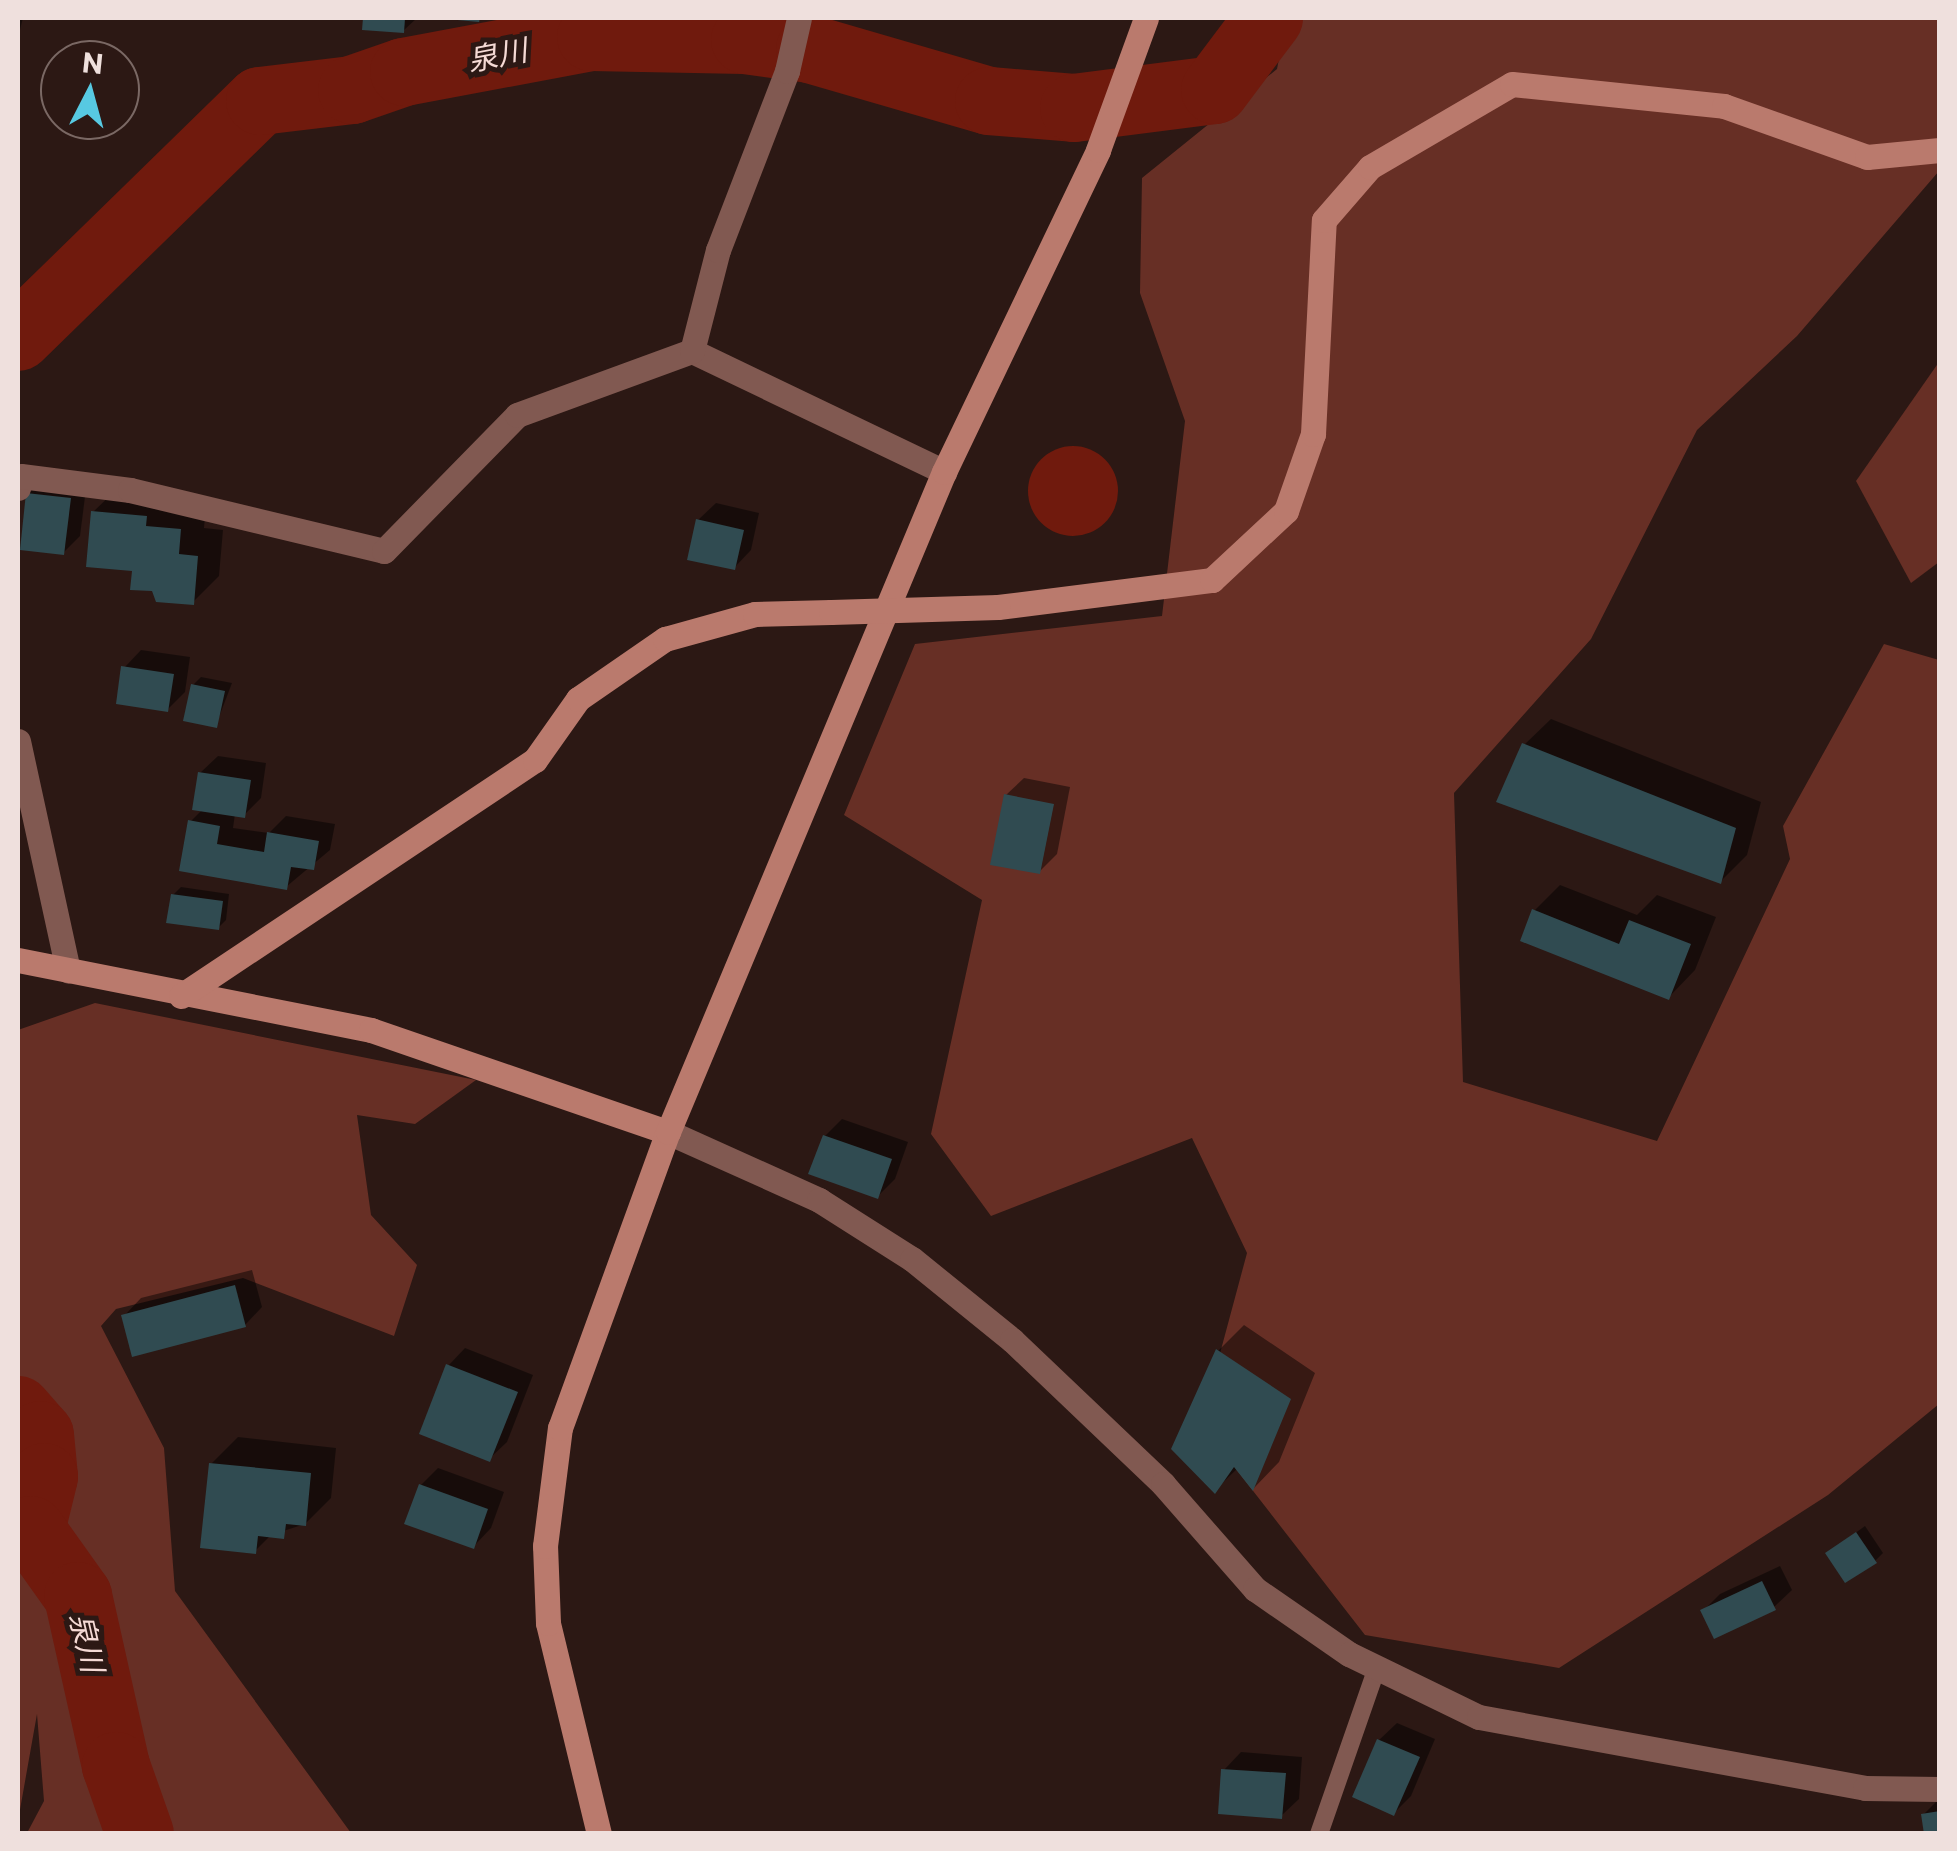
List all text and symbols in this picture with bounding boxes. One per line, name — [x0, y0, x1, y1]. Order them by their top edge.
water label: 泉川 — [464, 31, 530, 77]
north arrow — [40, 40, 140, 140]
text: N — [81, 44, 105, 80]
water label: 泉川 — [64, 1609, 112, 1675]

